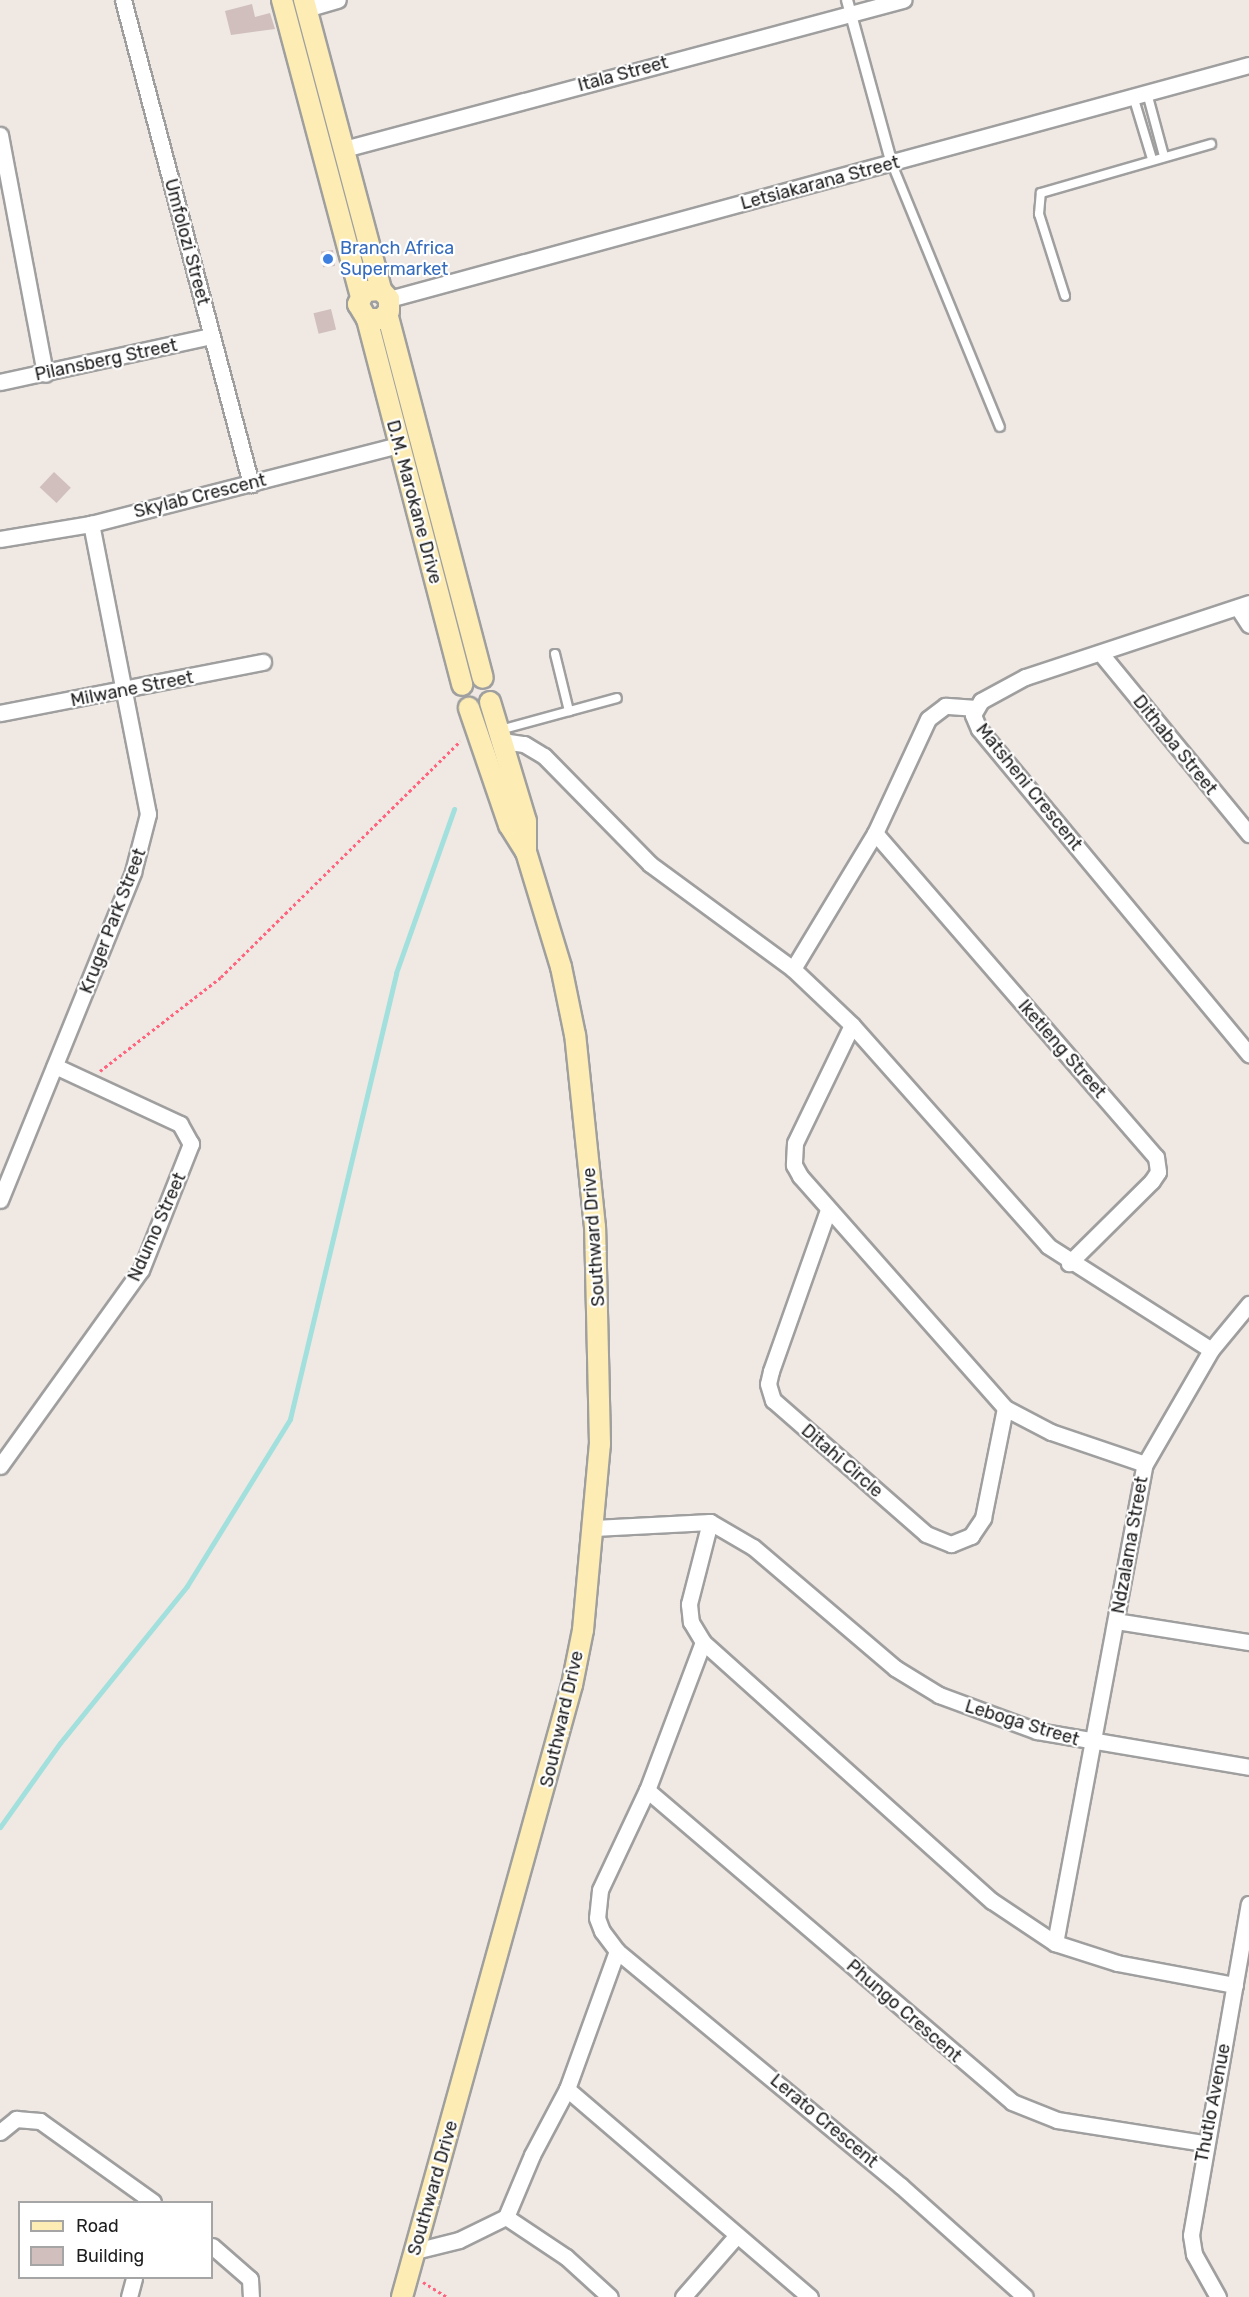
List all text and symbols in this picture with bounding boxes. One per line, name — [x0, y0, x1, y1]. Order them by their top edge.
street label: Itala Street — [575, 52, 671, 96]
street label: Letsiakarana Street — [738, 151, 902, 215]
street label: Umfolozi Street — [160, 176, 214, 308]
place label: Branch Africa Supermarket — [340, 238, 455, 280]
marker: Branch Africa Supermarket — [321, 252, 335, 266]
street label: Pilansberg Street — [33, 334, 179, 386]
street label: D.M. Marokane Drive — [382, 418, 446, 586]
street label: Skylab Crescent — [132, 469, 268, 523]
street label: Milwane Street — [69, 667, 195, 711]
street label: Dithaba Street — [1128, 691, 1222, 799]
street label: Matsheni Crescent — [971, 719, 1087, 855]
street label: Kruger Park Street — [75, 845, 151, 997]
street label: Iketleng Street — [1013, 995, 1111, 1103]
street label: Southward Drive — [578, 1167, 610, 1307]
street label: Ndumo Street — [123, 1169, 191, 1285]
street label: Ditahi Circle — [797, 1420, 887, 1502]
street label: Ndzalama Street — [1107, 1475, 1153, 1615]
street label: Southward Drive — [536, 1649, 588, 1789]
street label: Leboga Street — [962, 1695, 1082, 1751]
street label: Phungo Crescent — [842, 1955, 966, 2067]
street label: Thutlo Avenue — [1191, 2042, 1235, 2164]
street label: Lerato Crescent — [766, 2070, 882, 2172]
street label: Southward Drive — [403, 2118, 463, 2258]
legend — [18, 2201, 213, 2279]
text: Road — [76, 2215, 119, 2237]
text: Building — [76, 2245, 144, 2267]

